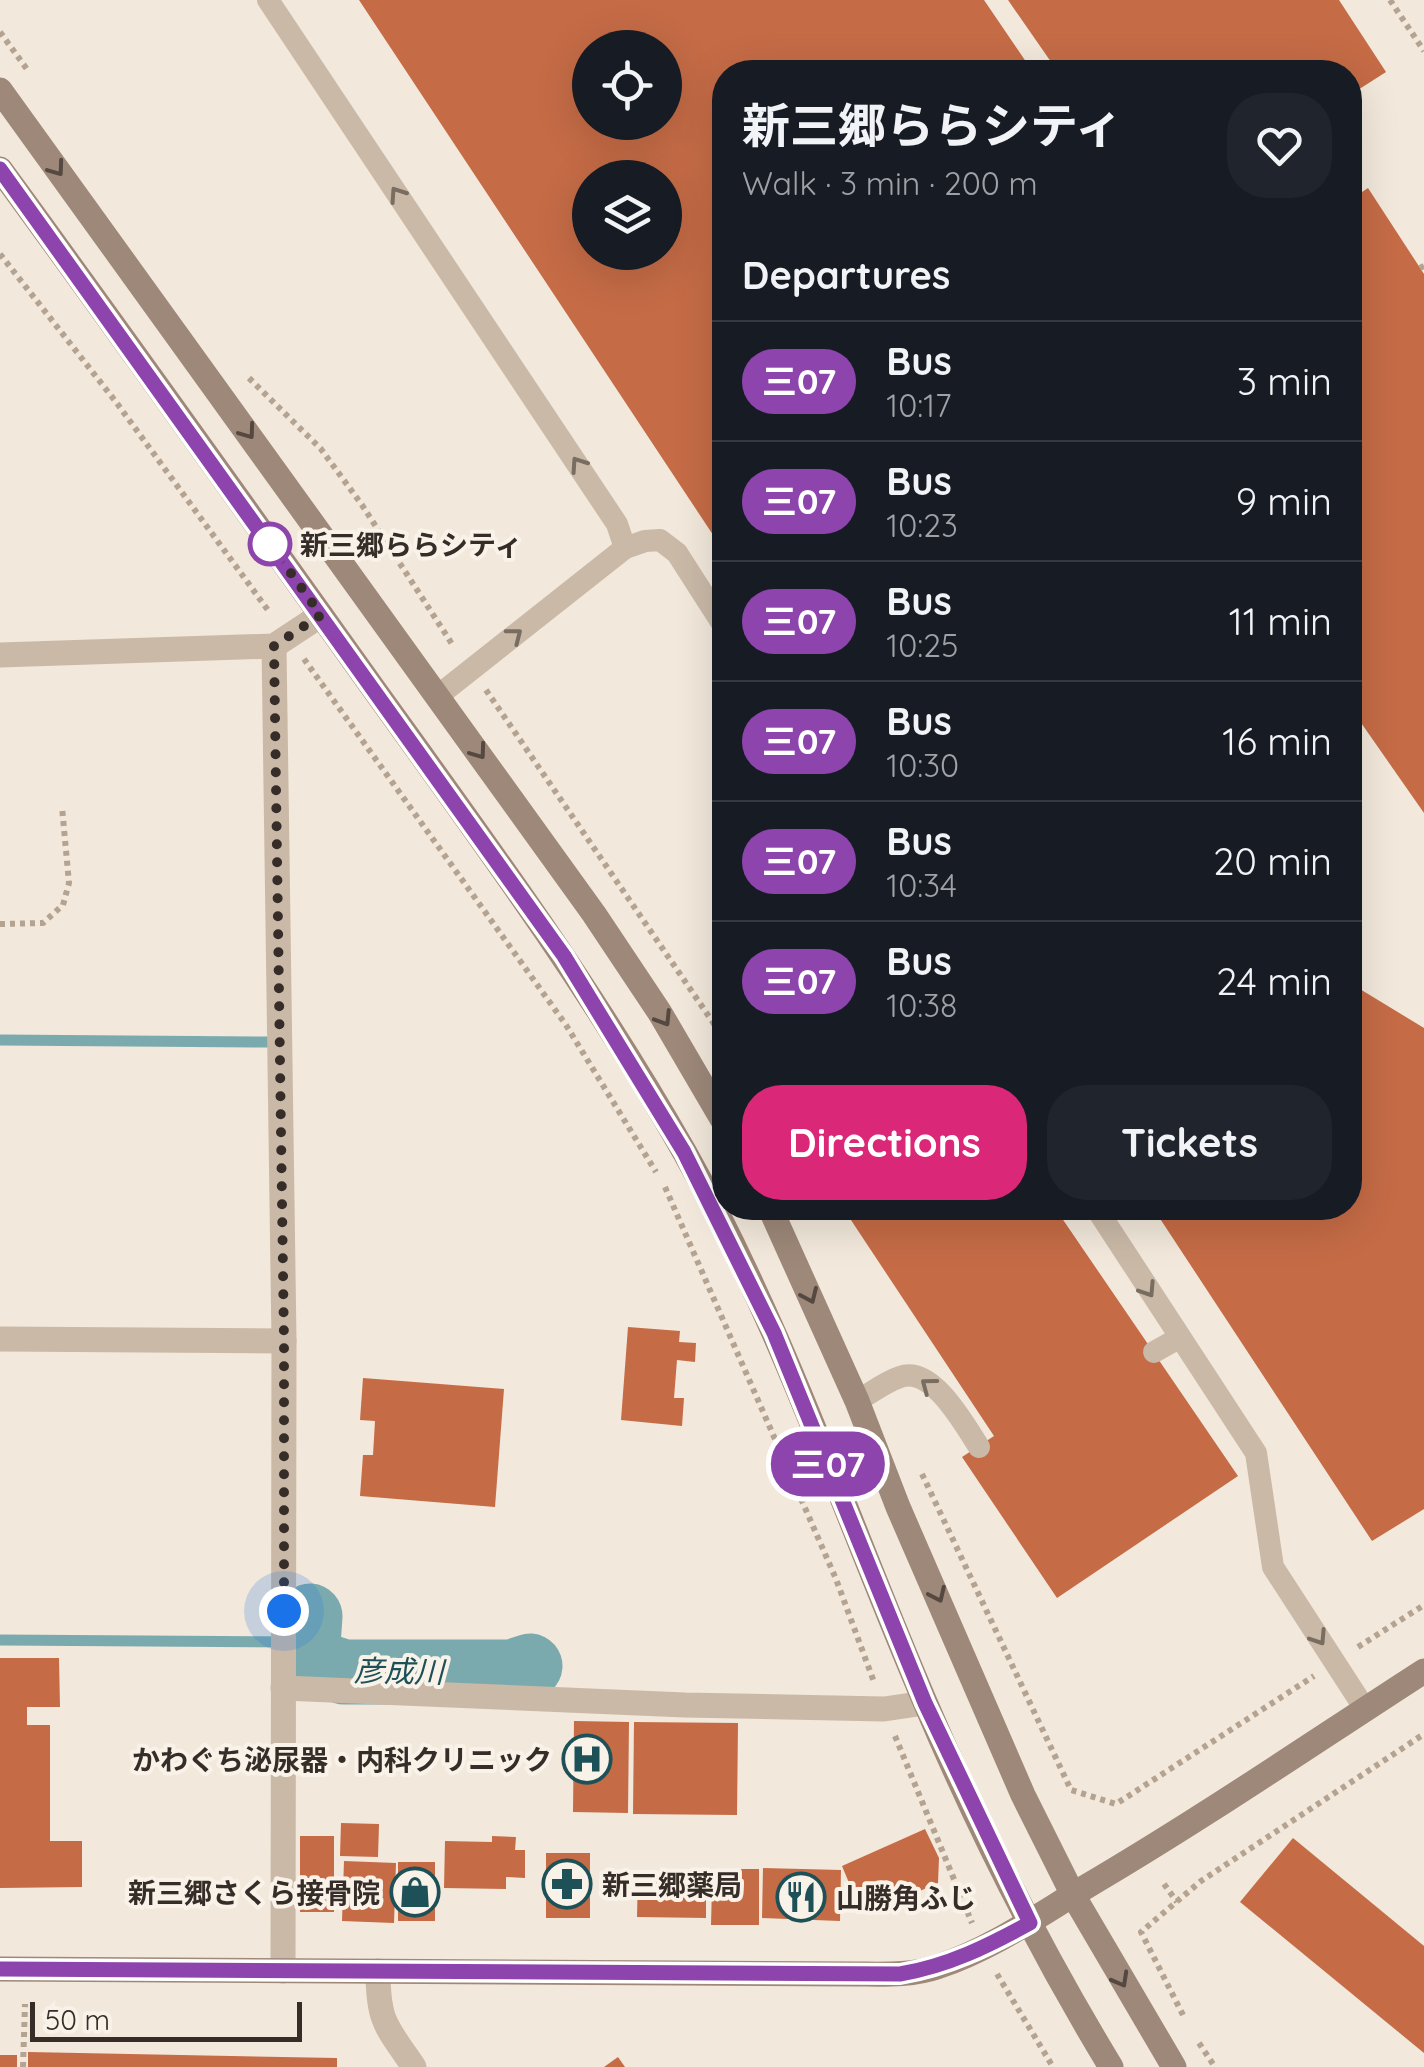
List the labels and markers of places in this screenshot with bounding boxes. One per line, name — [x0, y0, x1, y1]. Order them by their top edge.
marker: 新三郷ららシティ — [249, 523, 291, 565]
place label: 新三郷ららシティ — [300, 527, 522, 562]
hospital icon: かわぐち泌尿器・内科クリニック — [561, 1733, 613, 1785]
place label: かわぐち泌尿器・内科クリニック — [132, 1742, 552, 1777]
pharmacy icon: 新三郷薬局 — [541, 1858, 593, 1910]
shop icon: 新三郷さくら接骨院 — [389, 1866, 441, 1918]
place label: 新三郷薬局 — [602, 1867, 742, 1902]
restaurant icon: 山勝角ふじ — [775, 1871, 827, 1923]
place label: 新三郷さくら接骨院 — [128, 1875, 380, 1910]
place label: 山勝角ふじ — [836, 1880, 976, 1915]

